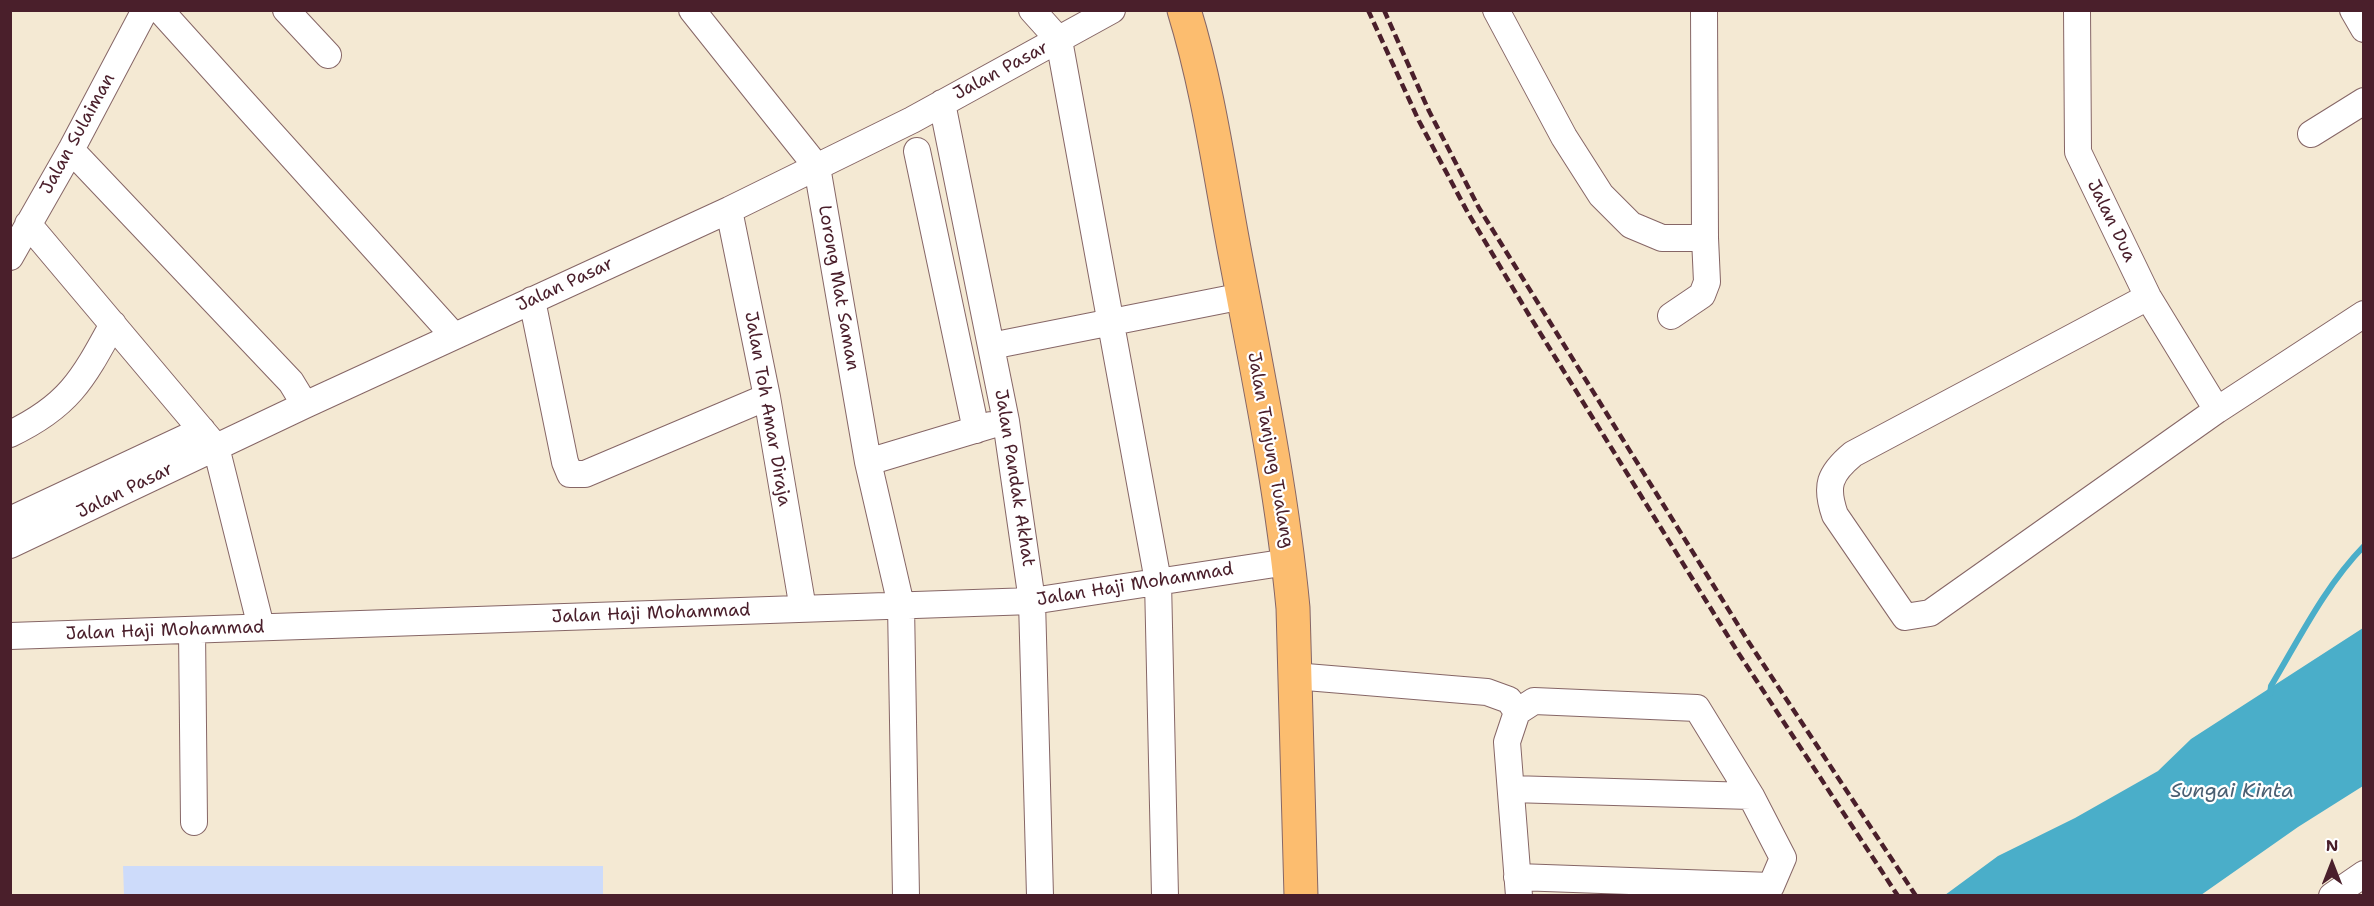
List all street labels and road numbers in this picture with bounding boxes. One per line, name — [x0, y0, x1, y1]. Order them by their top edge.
street label: Jalan Pasar — [950, 37, 1052, 105]
street label: Jalan Sulaiman — [36, 70, 120, 198]
street label: Jalan Dua — [2082, 176, 2140, 266]
street label: Lorong Mat Saman — [813, 204, 863, 372]
street label: Jalan Pasar — [513, 253, 617, 317]
street label: Jalan Toh Amar Diraja — [739, 310, 795, 508]
street label: Jalan Tanjung Tualang — [1242, 350, 1298, 550]
street label: Jalan Pandak Akhat — [989, 388, 1039, 568]
street label: Jalan Pasar — [73, 458, 177, 524]
street label: Jalan Haji Mohammad — [1035, 559, 1235, 611]
street label: Jalan Haji Mohammad — [551, 600, 751, 628]
street label: Jalan Haji Mohammad — [65, 617, 265, 645]

